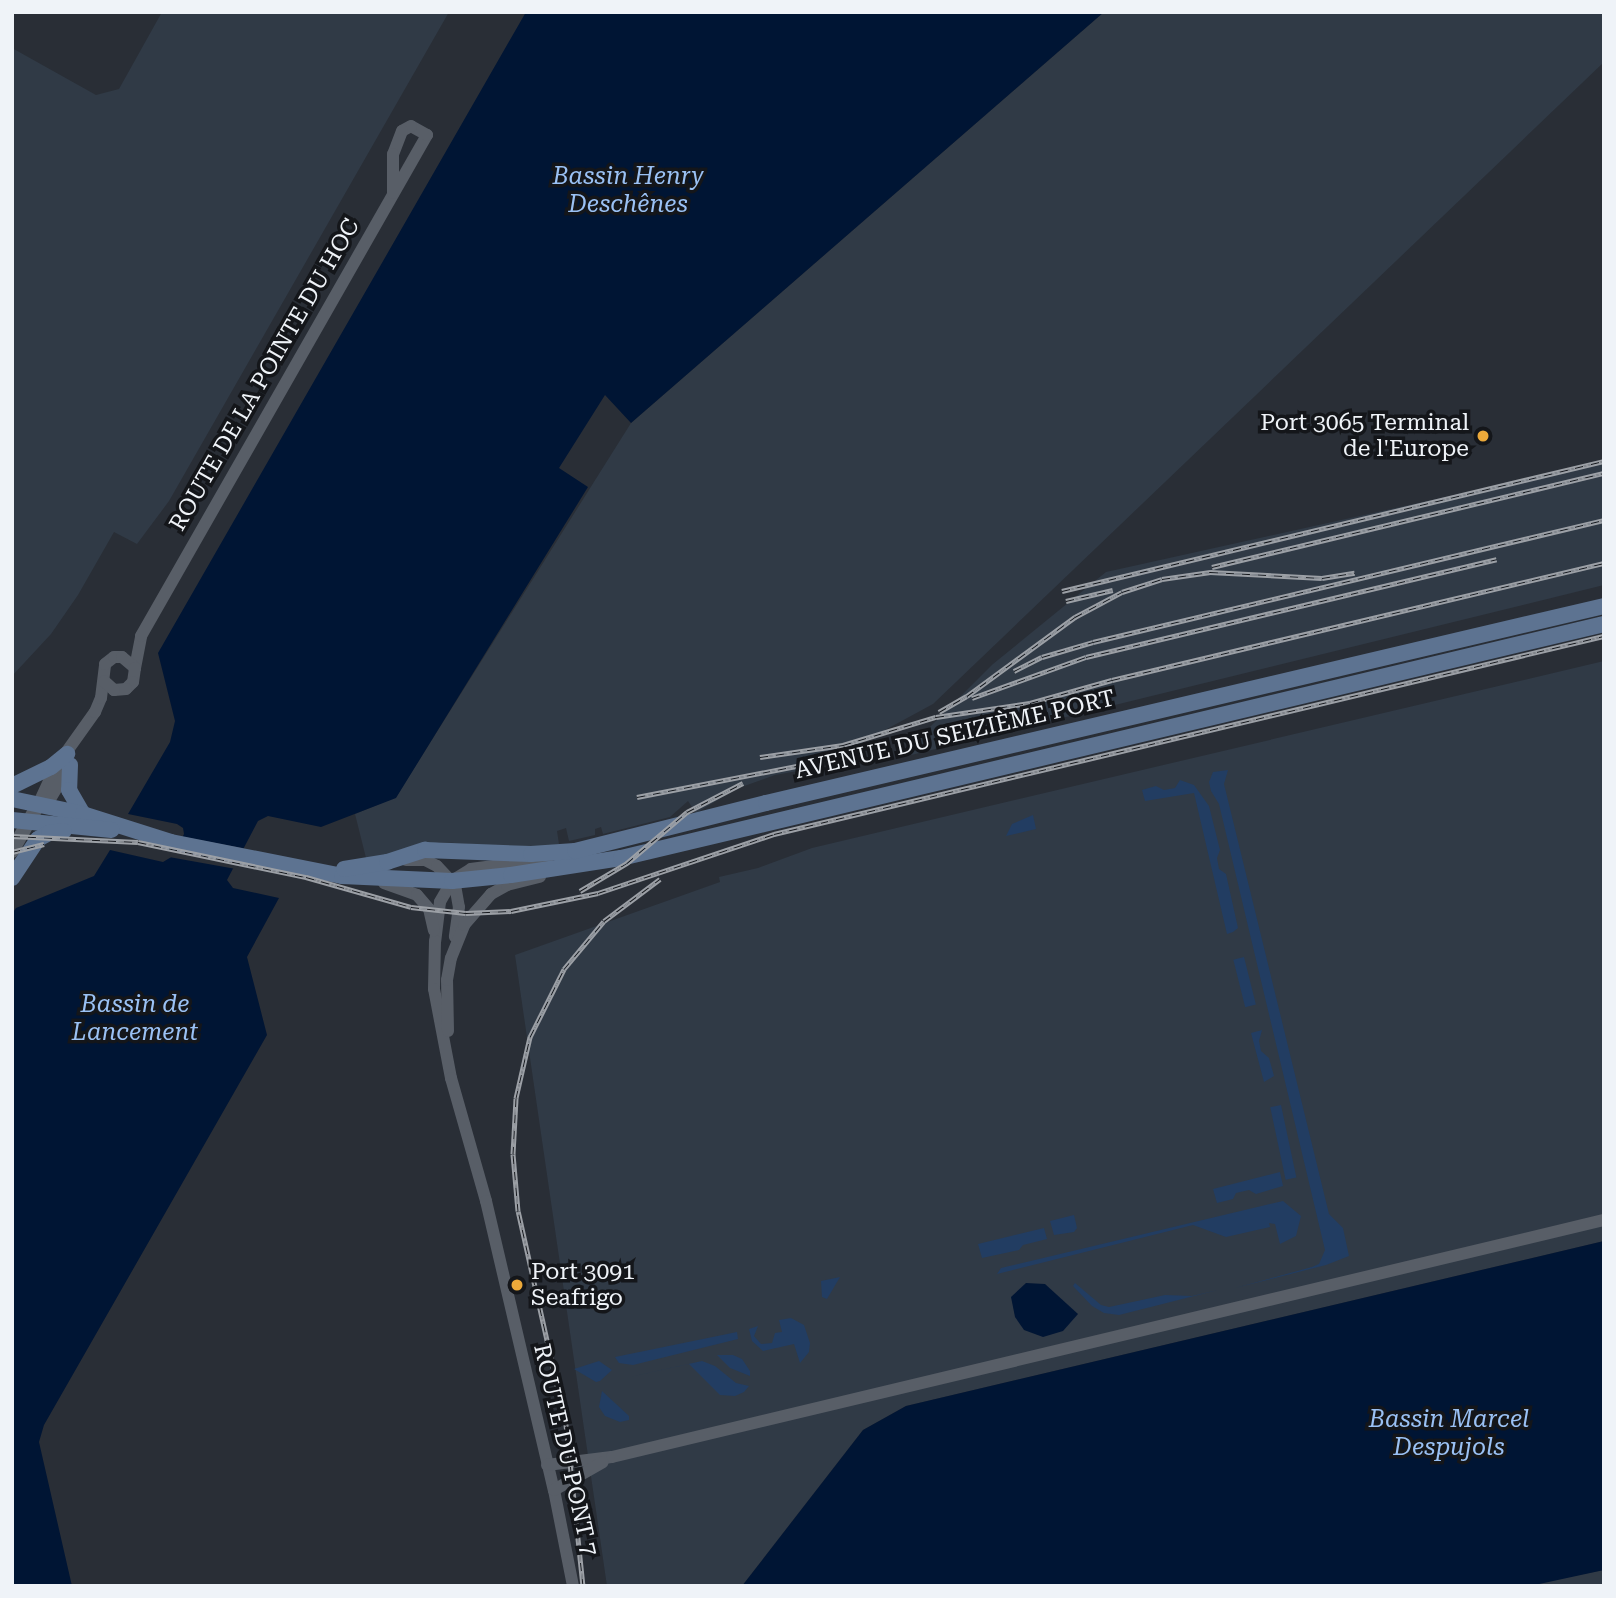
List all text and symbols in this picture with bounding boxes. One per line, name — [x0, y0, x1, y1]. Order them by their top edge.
water label: Bassin Henry Deschênes — [552, 163, 704, 219]
street label: ROUTE DE LA POINTE DU HOC — [164, 214, 366, 536]
place label: Port 3065 Terminal de l'Europe — [1260, 409, 1469, 463]
marker: Port 3065 Terminal de l'Europe — [1475, 428, 1491, 444]
street label: AVENUE DU SEIZIÈME PORT — [792, 685, 1118, 785]
water label: Bassin de Lancement — [72, 991, 198, 1047]
place label: Port 3091 Seafrigo — [531, 1258, 635, 1312]
marker: Port 3091 Seafrigo — [509, 1277, 525, 1293]
street label: ROUTE DU PONT 7 — [527, 1341, 603, 1559]
water label: Bassin Marcel Despujols — [1369, 1406, 1529, 1462]

